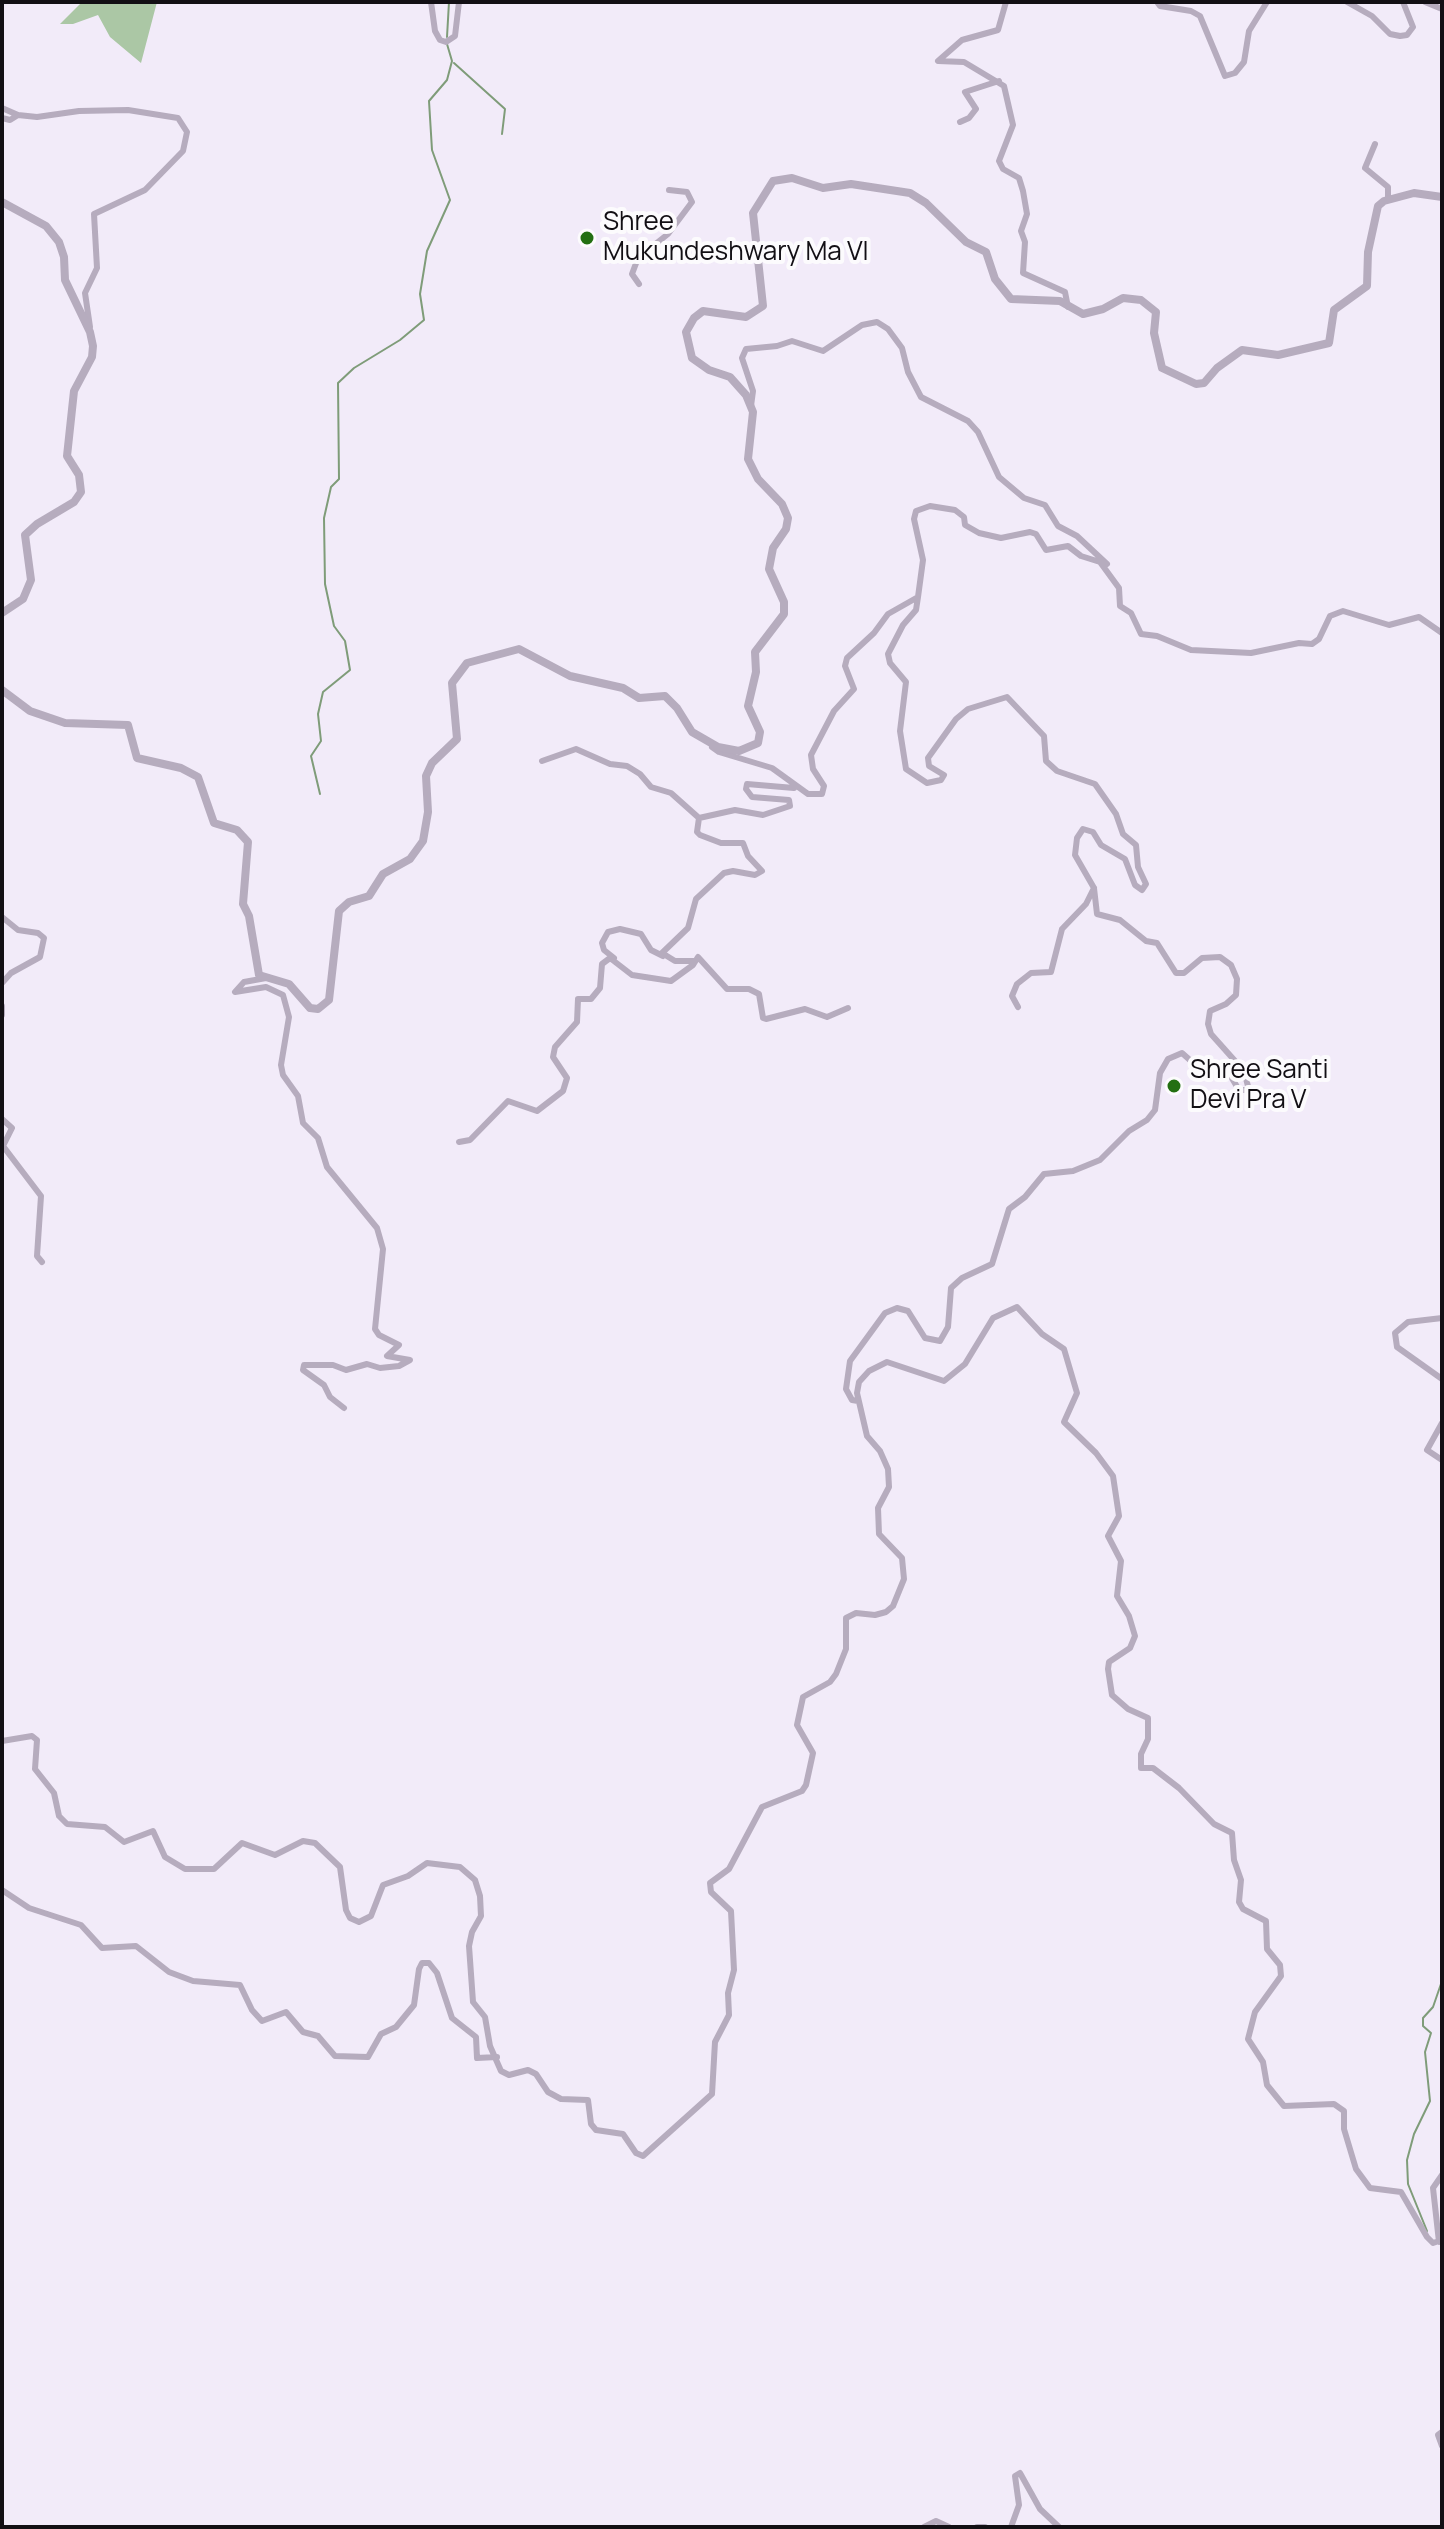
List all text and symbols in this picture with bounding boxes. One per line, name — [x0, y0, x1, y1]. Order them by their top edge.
place label: Shree Mukundeshwary Ma VI — [603, 207, 869, 268]
marker: Shree Mukundeshwary Ma VI — [578, 229, 596, 247]
place label: Shree Santi Devi Pra V — [1190, 1055, 1329, 1116]
marker: Shree Santi Devi Pra V — [1165, 1077, 1183, 1095]

